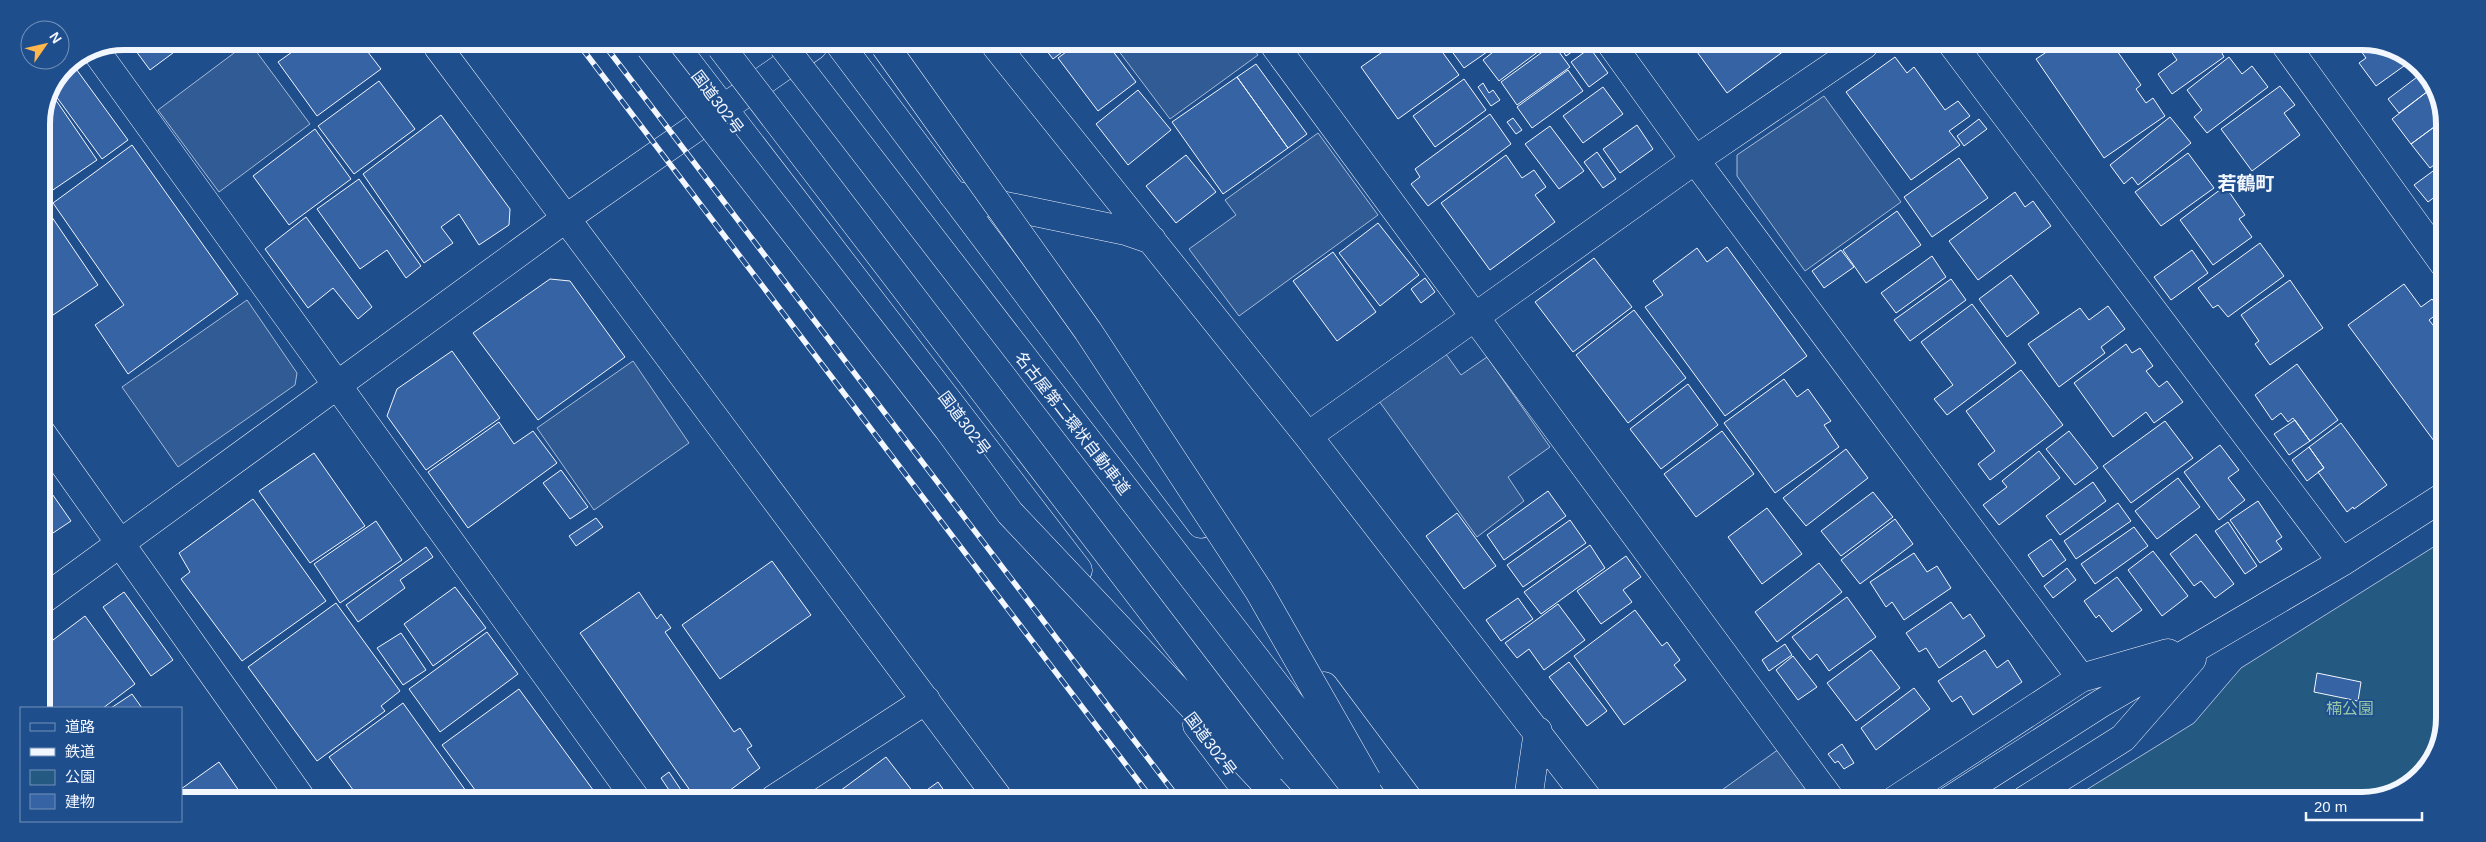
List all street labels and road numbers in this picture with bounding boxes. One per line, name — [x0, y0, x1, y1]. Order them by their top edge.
street label: 国道302号 — [688, 67, 747, 137]
street label: 名古屋第二環状自動車道 — [1012, 349, 1133, 498]
street label: 国道302号 — [935, 388, 994, 458]
street label: 国道302号 — [1181, 709, 1240, 779]

